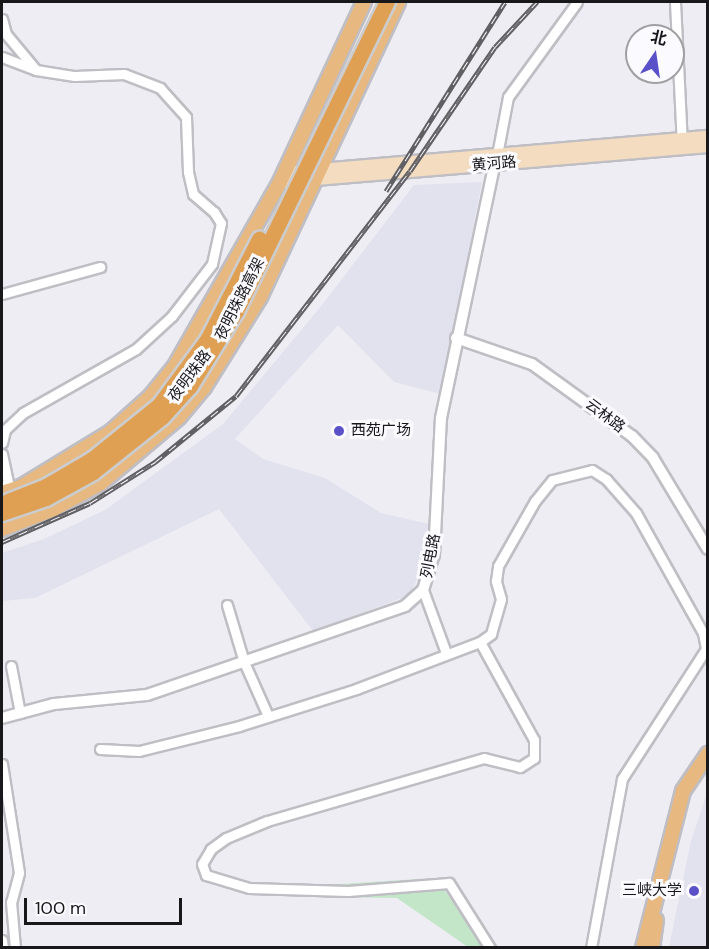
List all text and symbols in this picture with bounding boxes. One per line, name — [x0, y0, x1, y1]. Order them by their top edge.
north arrow — [625, 24, 685, 84]
text: 北 — [649, 26, 669, 50]
street label: 黄河路 — [471, 153, 517, 175]
street label: 夜明珠路高架 — [212, 255, 268, 343]
street label: 夜明珠路 — [165, 347, 215, 405]
street label: 云林路 — [582, 395, 628, 437]
place label: 西苑广场 — [351, 422, 411, 440]
marker: 西苑广场 — [332, 424, 346, 438]
street label: 列电路 — [418, 532, 444, 580]
place label: 三峡大学 — [622, 882, 682, 900]
marker: 三峡大学 — [687, 884, 701, 898]
scale bar — [27, 886, 184, 924]
text: 100 m — [35, 896, 86, 920]

